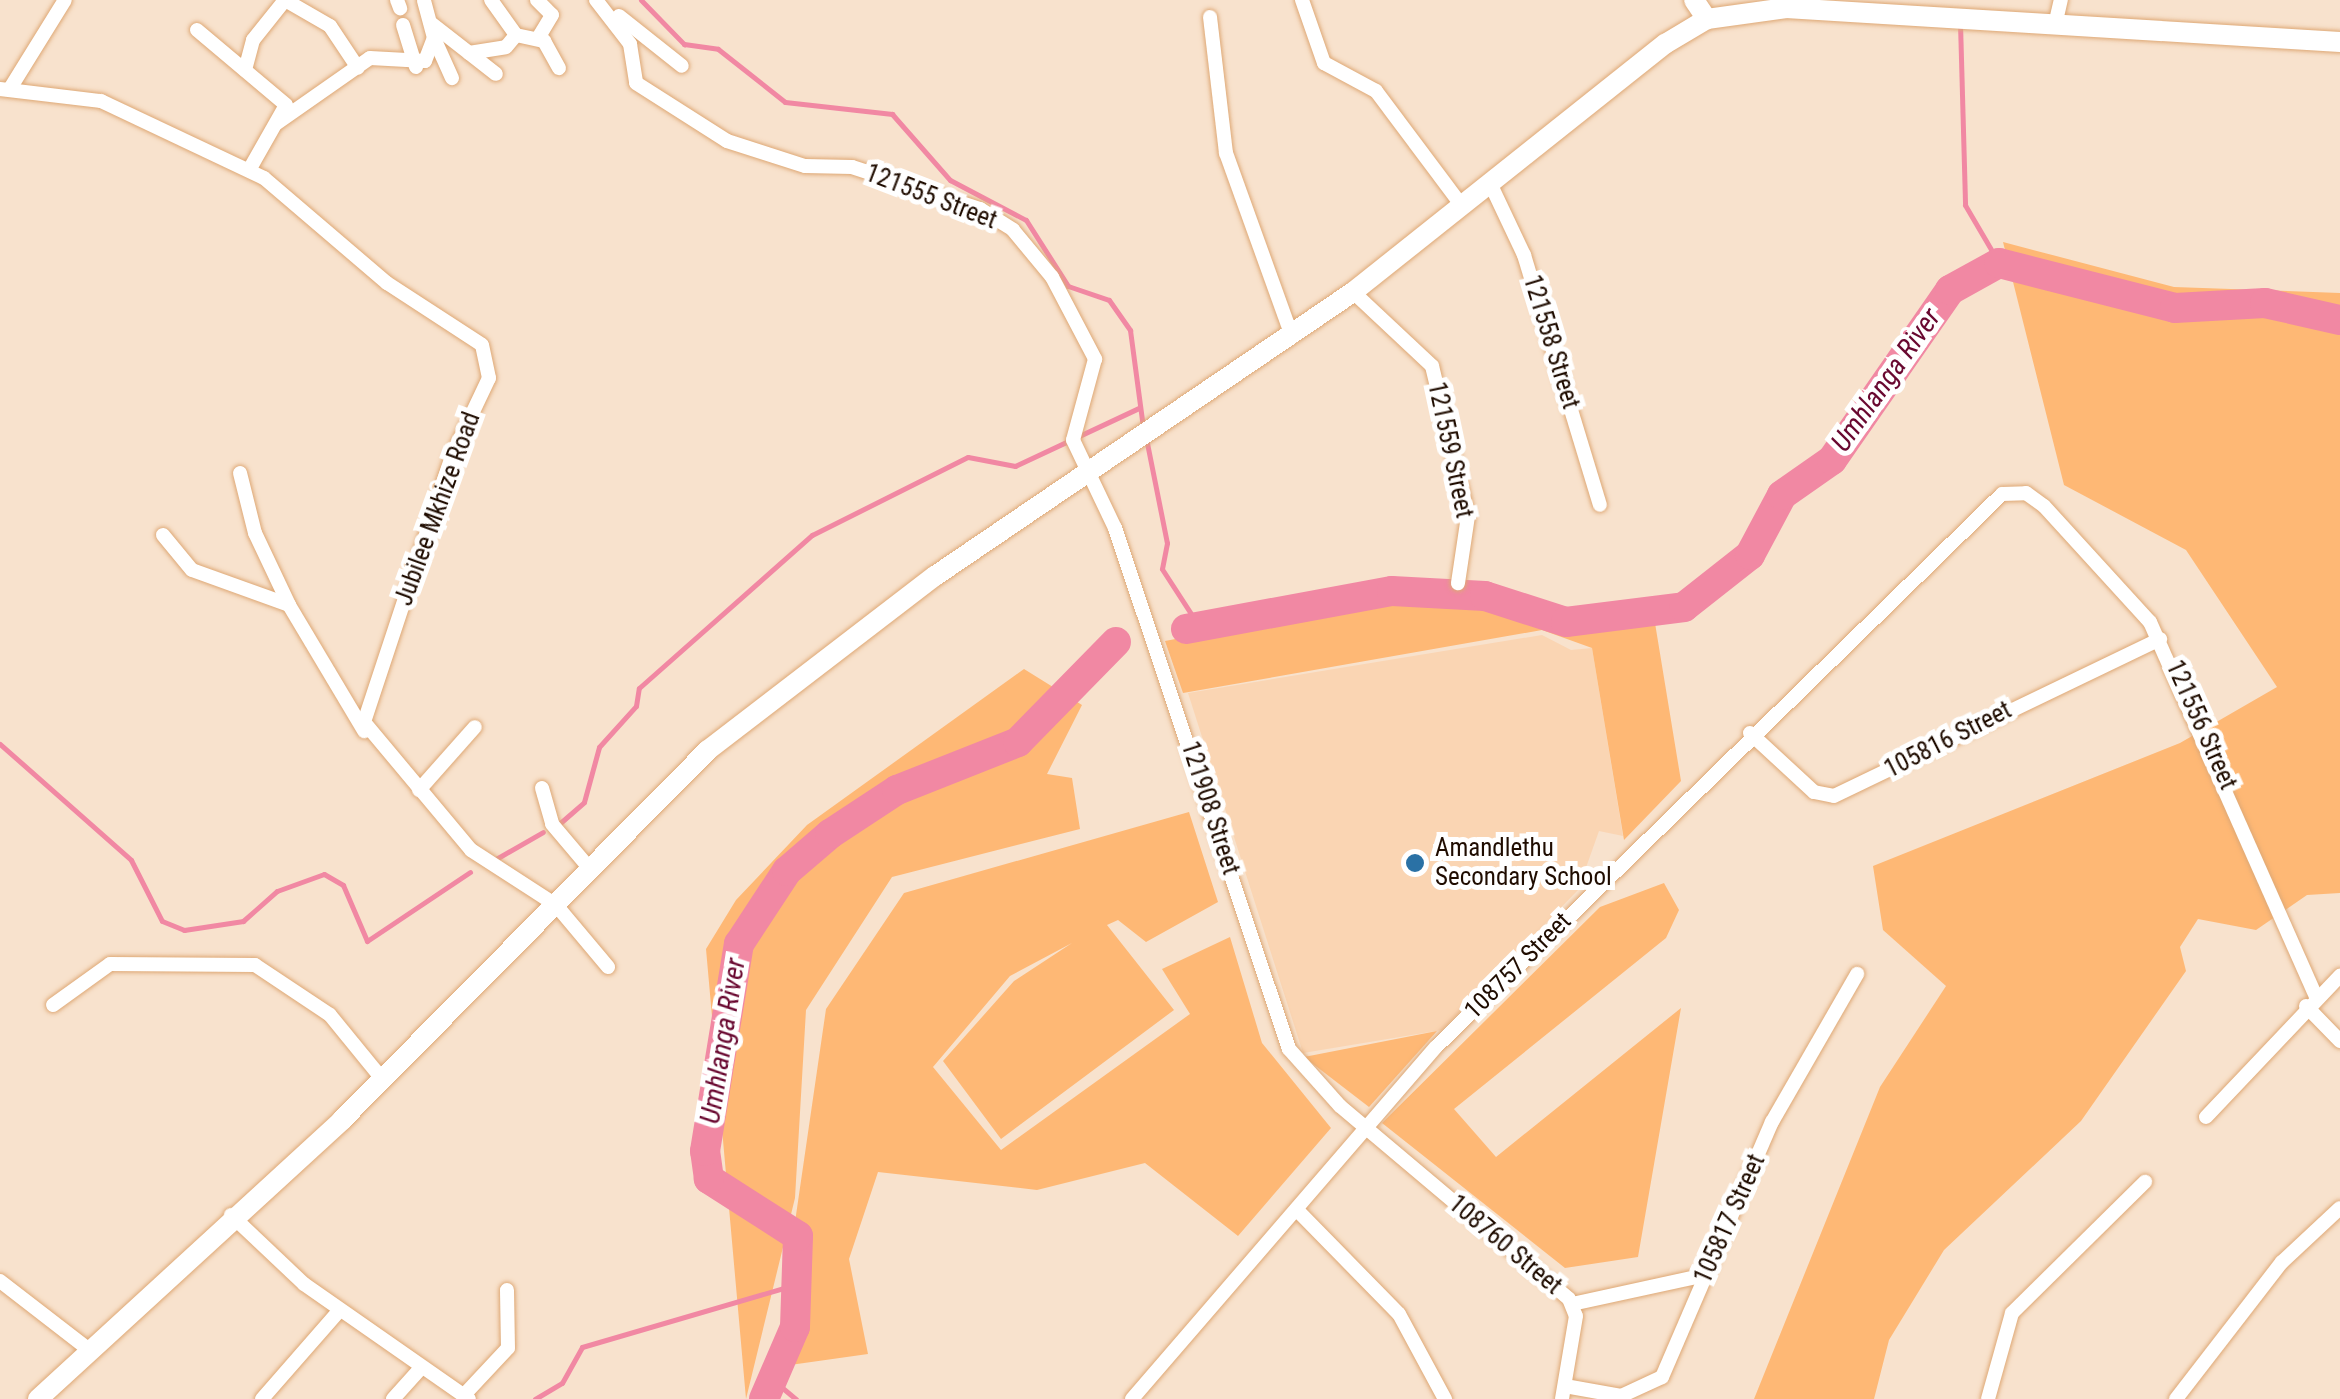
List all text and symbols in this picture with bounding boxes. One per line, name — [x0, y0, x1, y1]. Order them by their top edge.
street label: 121555 Street — [861, 158, 1001, 236]
street label: 121558 Street — [1516, 271, 1586, 413]
water label: Umhlanga River — [1824, 302, 1948, 458]
street label: 121559 Street — [1421, 379, 1479, 521]
street label: Jubilee Mkhize Road — [389, 408, 487, 610]
street label: 121556 Street — [2159, 656, 2243, 794]
street label: 105816 Street — [1880, 695, 2016, 785]
street label: 121908 Street — [1174, 738, 1246, 878]
place label: Amandlethu Secondary School — [1435, 834, 1612, 893]
marker: Amandlethu Secondary School — [1404, 852, 1426, 874]
street label: 108757 Street — [1458, 906, 1578, 1026]
water label: Umhlanga River — [693, 956, 753, 1126]
street label: 105817 Street — [1688, 1150, 1772, 1288]
street label: 108760 Street — [1442, 1189, 1568, 1301]

